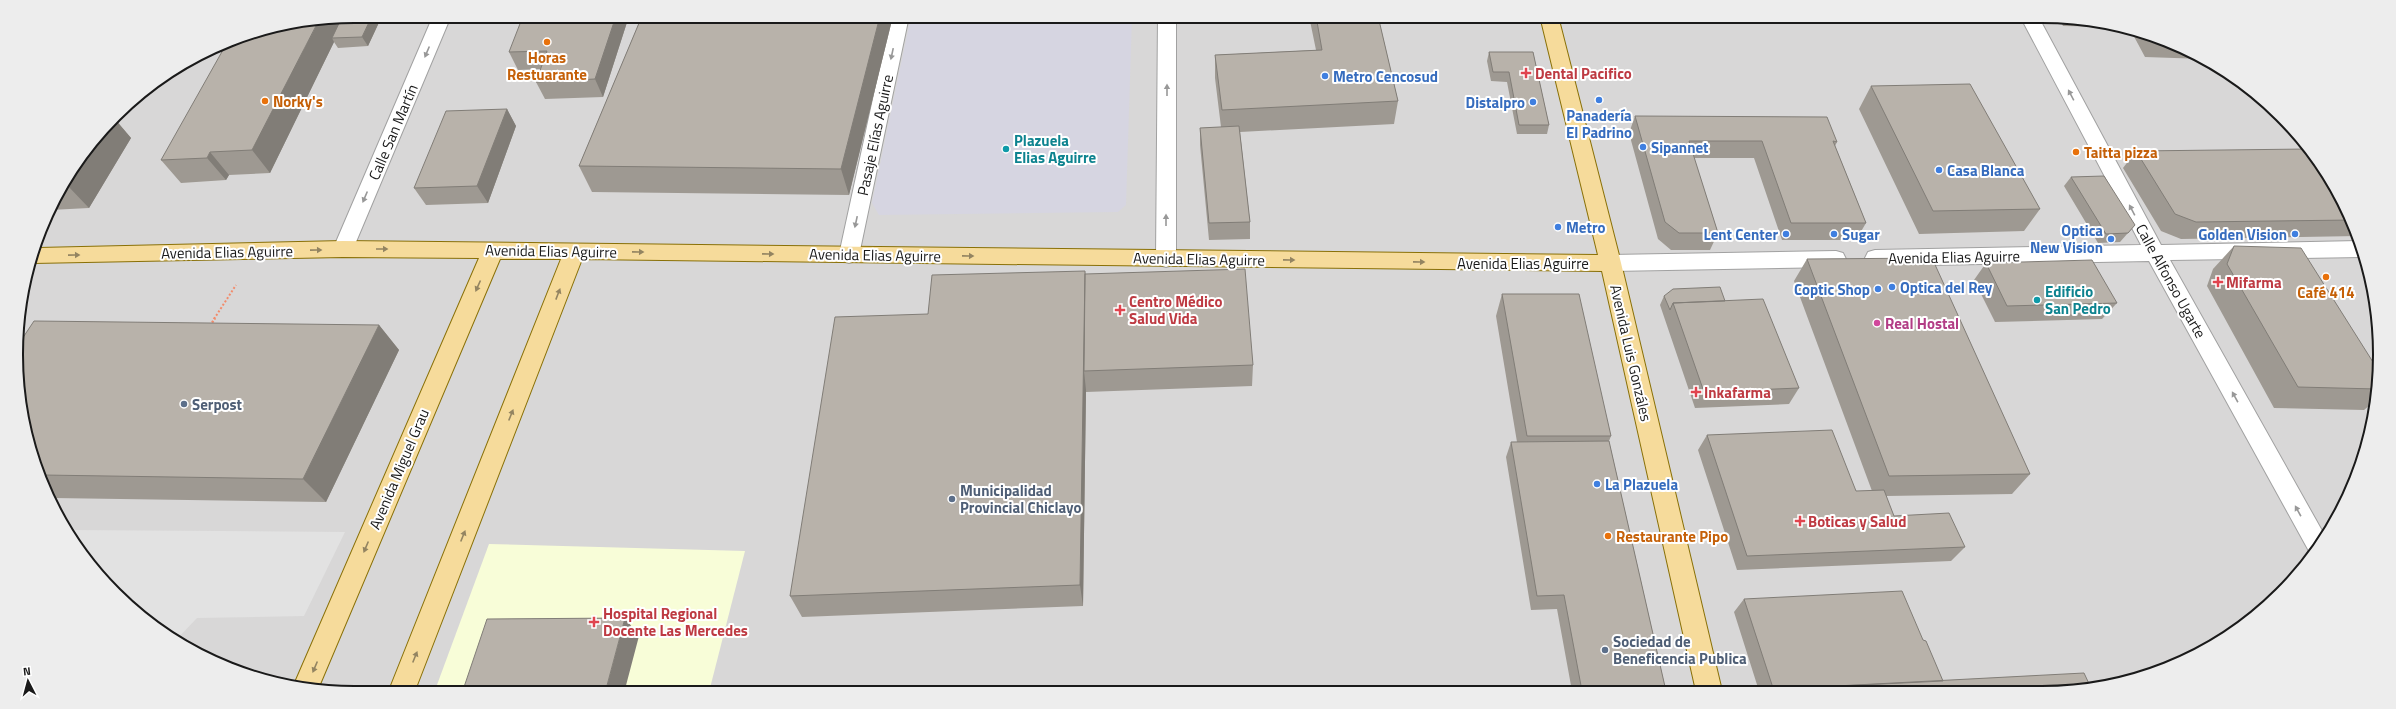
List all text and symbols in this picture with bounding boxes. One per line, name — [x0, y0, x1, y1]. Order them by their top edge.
marker: Horas Restuarante — [542, 37, 552, 47]
one-way arrow — [424, 46, 430, 57]
place label: Horas Restuarante — [507, 46, 587, 86]
one-way arrow — [889, 48, 895, 60]
place label: Dental Pacifico — [1535, 62, 1632, 85]
place label: Metro Cencosud — [1333, 65, 1438, 88]
marker: Dental Pacifico — [1520, 67, 1532, 79]
marker: Metro Cencosud — [1320, 71, 1330, 81]
street label: Pasaje Elías Aguirre — [851, 72, 899, 198]
street label: Calle San Martín — [362, 80, 424, 184]
one-way arrow — [1163, 84, 1170, 96]
one-way arrow — [2068, 89, 2074, 101]
place label: Norky's — [273, 90, 323, 113]
place label: Distalpro — [1466, 91, 1525, 114]
marker: Panadería El Padrino — [1594, 95, 1604, 105]
marker: Norky's — [260, 96, 270, 106]
marker: Distalpro — [1528, 97, 1538, 107]
place label: Panadería El Padrino — [1566, 104, 1632, 144]
place label: Plazuela Elias Aguirre — [1014, 129, 1097, 169]
place label: Sipannet — [1651, 136, 1709, 159]
place label: Taitta pizza — [2084, 141, 2158, 164]
marker: Sipannet — [1638, 142, 1648, 152]
marker: Plazuela Elias Aguirre — [1001, 144, 1011, 154]
marker: Taitta pizza — [2071, 147, 2081, 157]
place label: Casa Blanca — [1947, 159, 2025, 182]
marker: Casa Blanca — [1934, 165, 1944, 175]
one-way arrow — [362, 192, 368, 203]
one-way arrow — [2129, 204, 2135, 216]
one-way arrow — [1163, 213, 1169, 226]
one-way arrow — [853, 216, 859, 228]
place label: Metro — [1566, 216, 1605, 239]
place label: Optica New Vision — [2030, 219, 2103, 259]
street label: Calle Alfonso Ugarte — [2130, 220, 2212, 342]
marker: Metro — [1553, 222, 1563, 232]
place label: Lent Center — [1704, 223, 1778, 246]
place label: Sugar — [1842, 223, 1880, 246]
place label: Golden Vision — [2198, 223, 2287, 246]
marker: Lent Center — [1781, 229, 1791, 239]
marker: Sugar — [1829, 229, 1839, 239]
marker: Golden Vision — [2290, 229, 2300, 239]
marker: Optica New Vision — [2106, 234, 2116, 244]
street label: Avenida Elias Aguirre — [485, 238, 617, 264]
street label: Avenida Elias Aguirre — [161, 239, 293, 265]
street label: Avenida Elias Aguirre — [809, 242, 941, 268]
street label: Avenida Elias Aguirre — [1888, 244, 2020, 270]
one-way arrow — [376, 246, 389, 252]
street label: Avenida Elias Aguirre — [1133, 246, 1265, 272]
one-way arrow — [310, 247, 323, 253]
one-way arrow — [632, 249, 645, 255]
one-way arrow — [762, 251, 775, 257]
one-way arrow — [68, 252, 81, 258]
street label: Avenida Elias Aguirre — [1457, 252, 1589, 275]
one-way arrow — [962, 253, 975, 259]
one-way arrow — [1283, 257, 1296, 263]
one-way arrow — [1413, 259, 1426, 265]
place label: Mifarma — [2226, 271, 2282, 294]
marker: Café 414 — [2321, 272, 2331, 282]
place label: Optica del Rey — [1900, 276, 1993, 299]
marker: Mifarma — [2213, 277, 2223, 287]
place label: Coptic Shop — [1794, 278, 1870, 301]
one-way arrow — [475, 280, 481, 292]
place label: Edificio San Pedro — [2045, 280, 2111, 320]
place label: Café 414 — [2297, 281, 2355, 304]
street label: Avenida Luis Gonzáles — [1604, 282, 1658, 424]
marker: Optica del Rey — [1887, 282, 1897, 292]
marker: Coptic Shop — [1873, 284, 1883, 294]
one-way arrow — [556, 287, 562, 299]
place label: Centro Médico Salud Vida — [1129, 290, 1222, 330]
marker: Edificio San Pedro — [2032, 295, 2042, 305]
marker: Centro Médico Salud Vida — [1114, 304, 1126, 316]
place label: Real Hostal — [1885, 312, 1959, 335]
marker: Real Hostal — [1872, 318, 1882, 328]
place label: Inkafarma — [1704, 381, 1771, 404]
marker: Inkafarma — [1691, 387, 1701, 397]
one-way arrow — [2232, 392, 2238, 403]
place label: Serpost — [192, 393, 243, 416]
marker: Serpost — [179, 399, 189, 409]
street label: Avenida Miguel Grau — [363, 405, 435, 533]
one-way arrow — [508, 408, 514, 420]
place label: La Plazuela — [1605, 473, 1678, 496]
place label: Municipalidad Provincial Chiclayo — [960, 479, 1081, 519]
marker: La Plazuela — [1592, 479, 1602, 489]
marker: Municipalidad Provincial Chiclayo — [947, 494, 957, 504]
one-way arrow — [2295, 505, 2301, 517]
place label: Boticas y Salud — [1808, 510, 1906, 533]
marker: Boticas y Salud — [1795, 516, 1805, 526]
place label: Restaurante Pipo — [1616, 525, 1728, 548]
one-way arrow — [460, 530, 466, 541]
marker: Restaurante Pipo — [1603, 531, 1613, 541]
one-way arrow — [363, 542, 369, 553]
place label: Hospital Regional Docente Las Mercedes — [603, 602, 748, 642]
marker: Hospital Regional Docente Las Mercedes — [588, 616, 600, 628]
place label: Sociedad de Beneficencia Publica — [1613, 630, 1747, 670]
marker: Sociedad de Beneficencia Publica — [1600, 645, 1610, 655]
one-way arrow — [413, 650, 419, 662]
north arrow — [8, 661, 48, 701]
one-way arrow — [312, 661, 318, 672]
text: N — [22, 663, 32, 679]

